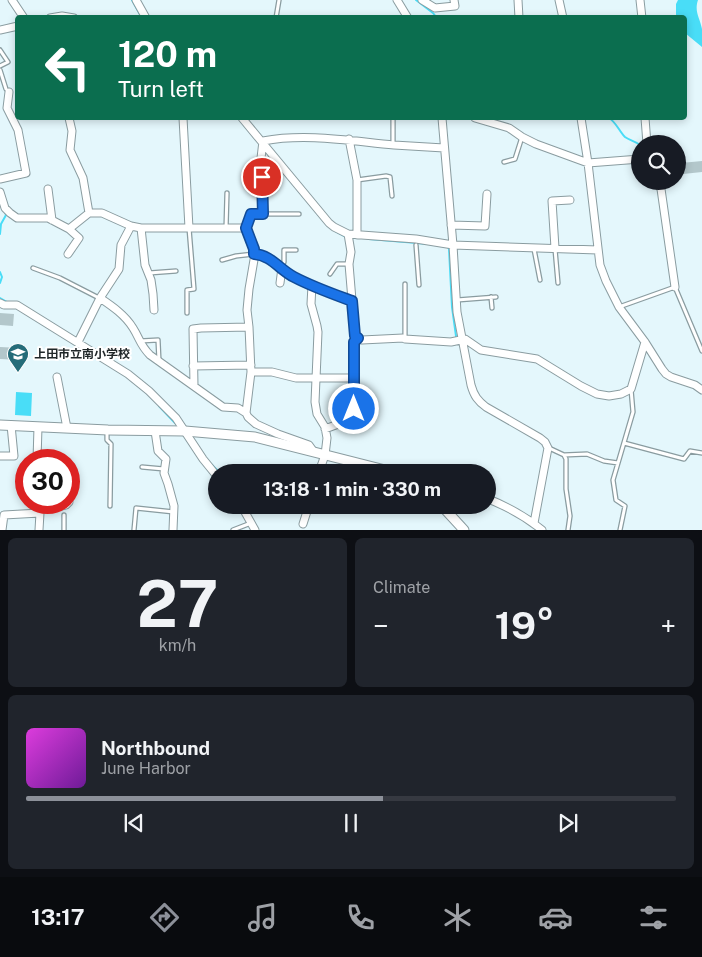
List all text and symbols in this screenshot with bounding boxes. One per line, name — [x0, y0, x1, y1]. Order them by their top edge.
text: 120 m — [118, 34, 217, 75]
icon: left — [35, 35, 100, 100]
text: Turn left — [118, 76, 204, 102]
map controls — [631, 135, 686, 190]
button: search — [631, 135, 686, 190]
pin — [241, 156, 283, 198]
icon: arrive — [248, 163, 276, 191]
school or university icon: 上田市立南小学校 — [6, 342, 30, 373]
place label: 上田市立南小学校 — [34, 347, 130, 361]
position arrow — [327, 382, 379, 434]
speed limit sign: 30 — [15, 449, 80, 514]
text: 13:18 · 1 min · 330 m — [263, 478, 441, 500]
text: 27 — [137, 565, 218, 642]
text: Climate — [373, 578, 430, 597]
text: 19° — [495, 603, 554, 648]
text: − — [373, 609, 389, 642]
text: + — [660, 609, 676, 642]
text: km/h — [159, 636, 196, 655]
text: Northbound — [101, 737, 210, 759]
text: June Harbor — [101, 759, 191, 778]
icon: previous — [120, 809, 148, 837]
icon: pause — [337, 809, 365, 837]
icon: next — [554, 809, 582, 837]
icon: directions — [147, 900, 182, 935]
icon: music — [245, 900, 280, 935]
icon: phone — [343, 900, 378, 935]
icon: climate — [440, 900, 475, 935]
icon: car — [538, 900, 573, 935]
icon: filters — [636, 900, 671, 935]
text: 13:17 — [31, 904, 85, 930]

